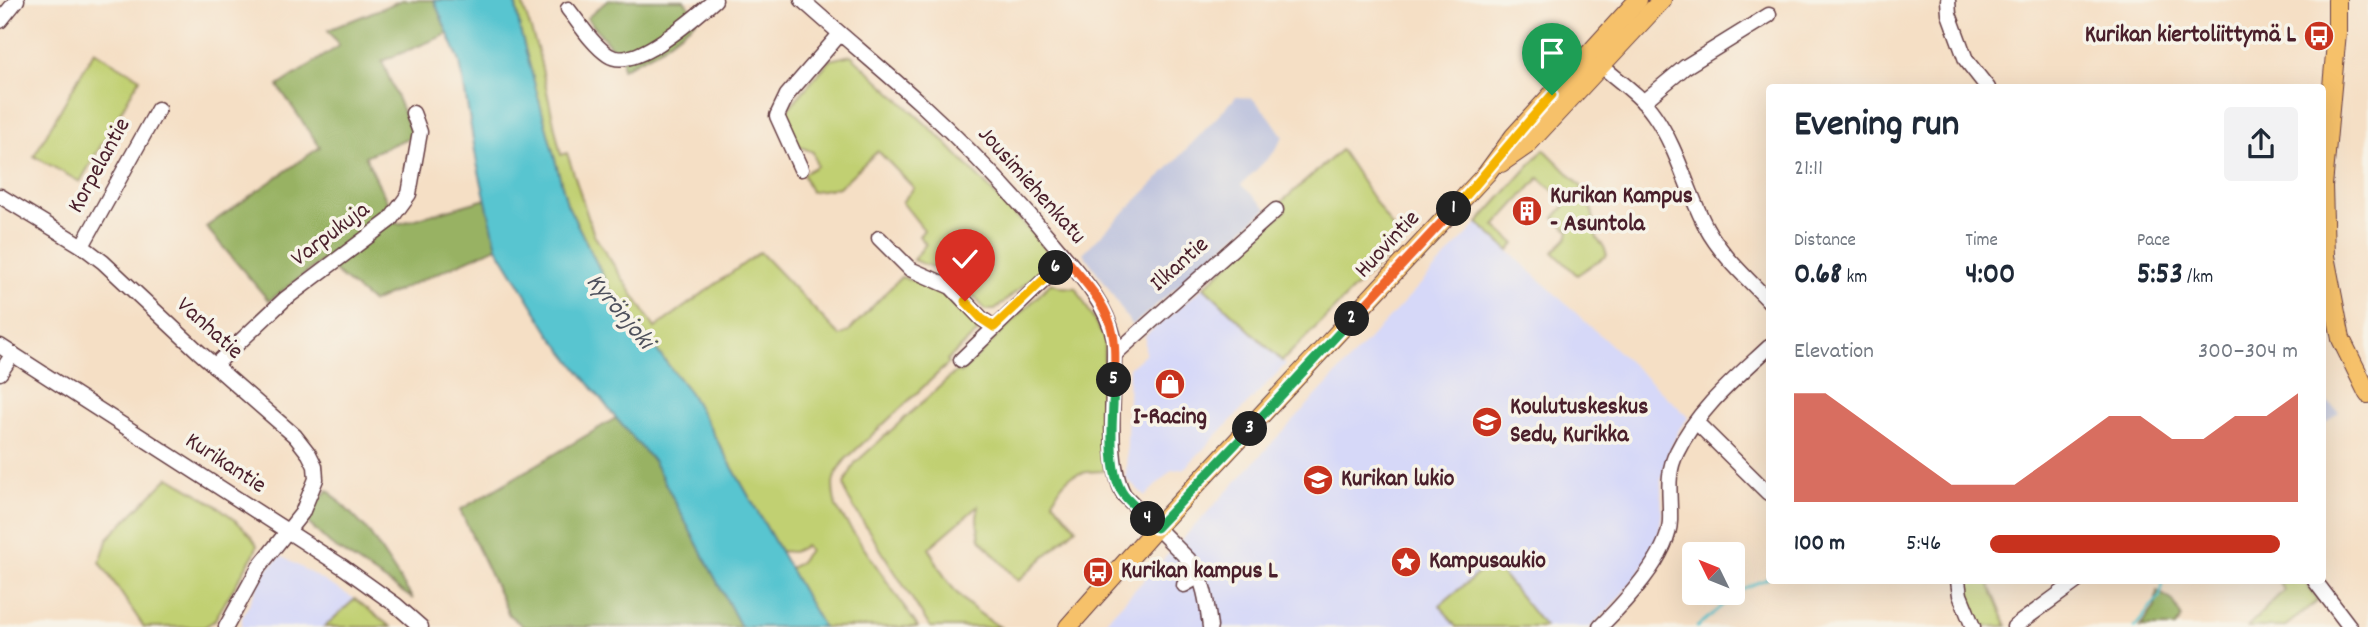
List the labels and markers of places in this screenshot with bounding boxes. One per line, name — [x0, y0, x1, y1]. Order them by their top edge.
place label: Kurikan kiertoliittymä L — [2085, 19, 2296, 53]
bus stop icon: Kurikan kiertoliittymä L — [2302, 19, 2336, 53]
pin — [1522, 23, 1582, 95]
place label: Kurikan Kampus - Asuntola — [1550, 180, 1693, 242]
pin: 1 — [1436, 192, 1472, 227]
building icon: Kurikan Kampus - Asuntola — [1510, 194, 1544, 228]
pin — [935, 229, 995, 301]
pin: 6 — [1038, 250, 1074, 286]
pin: 2 — [1334, 302, 1370, 336]
pin: 5 — [1096, 362, 1132, 398]
shop icon: I-Racing — [1153, 367, 1187, 401]
place label: Koulutuskeskus Sedu, Kurikka — [1510, 391, 1648, 453]
place label: I-Racing — [1133, 401, 1207, 435]
school or university icon: Koulutuskeskus Sedu, Kurikka — [1470, 405, 1504, 439]
pin: 3 — [1232, 412, 1268, 446]
school or university icon: Kurikan lukio — [1301, 463, 1335, 497]
place label: Kurikan lukio — [1341, 463, 1455, 497]
pin: 4 — [1130, 502, 1166, 536]
place icon: Kampusaukio — [1389, 545, 1423, 579]
place label: Kampusaukio — [1429, 545, 1546, 579]
bus stop icon: Kurikan kampus L — [1081, 555, 1115, 589]
place label: Kurikan kampus L — [1121, 555, 1278, 589]

